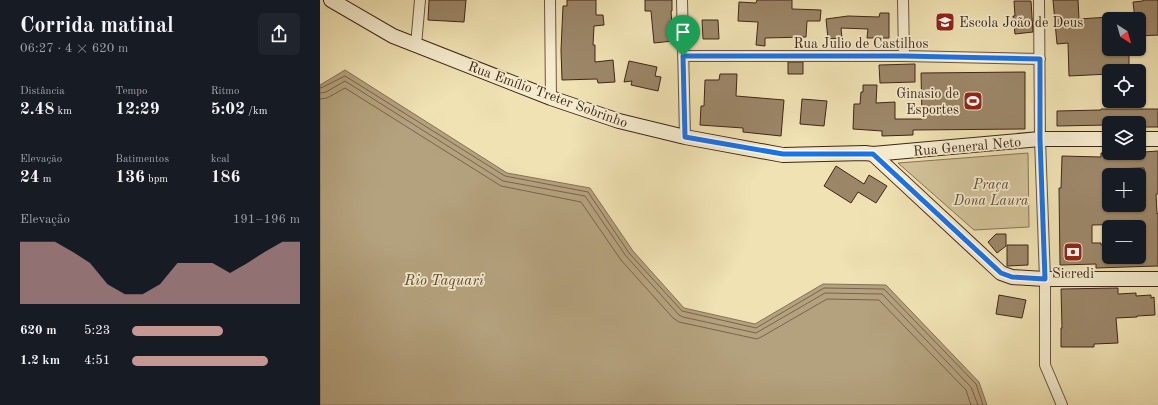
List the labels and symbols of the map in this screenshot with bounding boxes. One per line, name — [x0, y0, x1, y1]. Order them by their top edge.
school or university icon: Escola João de Deus — [934, 11, 956, 33]
north arrow — [1102, 12, 1146, 56]
pin — [666, 15, 700, 56]
place label: Escola João de Deus — [959, 16, 1083, 30]
street label: Rua Julio de Castilhos — [794, 37, 928, 51]
street label: Rua Emílio Treter Sobrinho — [466, 59, 629, 130]
place label: Ginasio de Esportes — [896, 87, 959, 117]
sports icon: Ginasio de Esportes — [962, 90, 984, 112]
street label: Rua General Neto — [913, 135, 1022, 159]
park label: Praça Dona Laura — [953, 178, 1029, 208]
bank icon: Sicredi — [1062, 241, 1084, 263]
place label: Sicredi — [1052, 267, 1094, 281]
water label: Rio Taquari — [403, 274, 484, 289]

